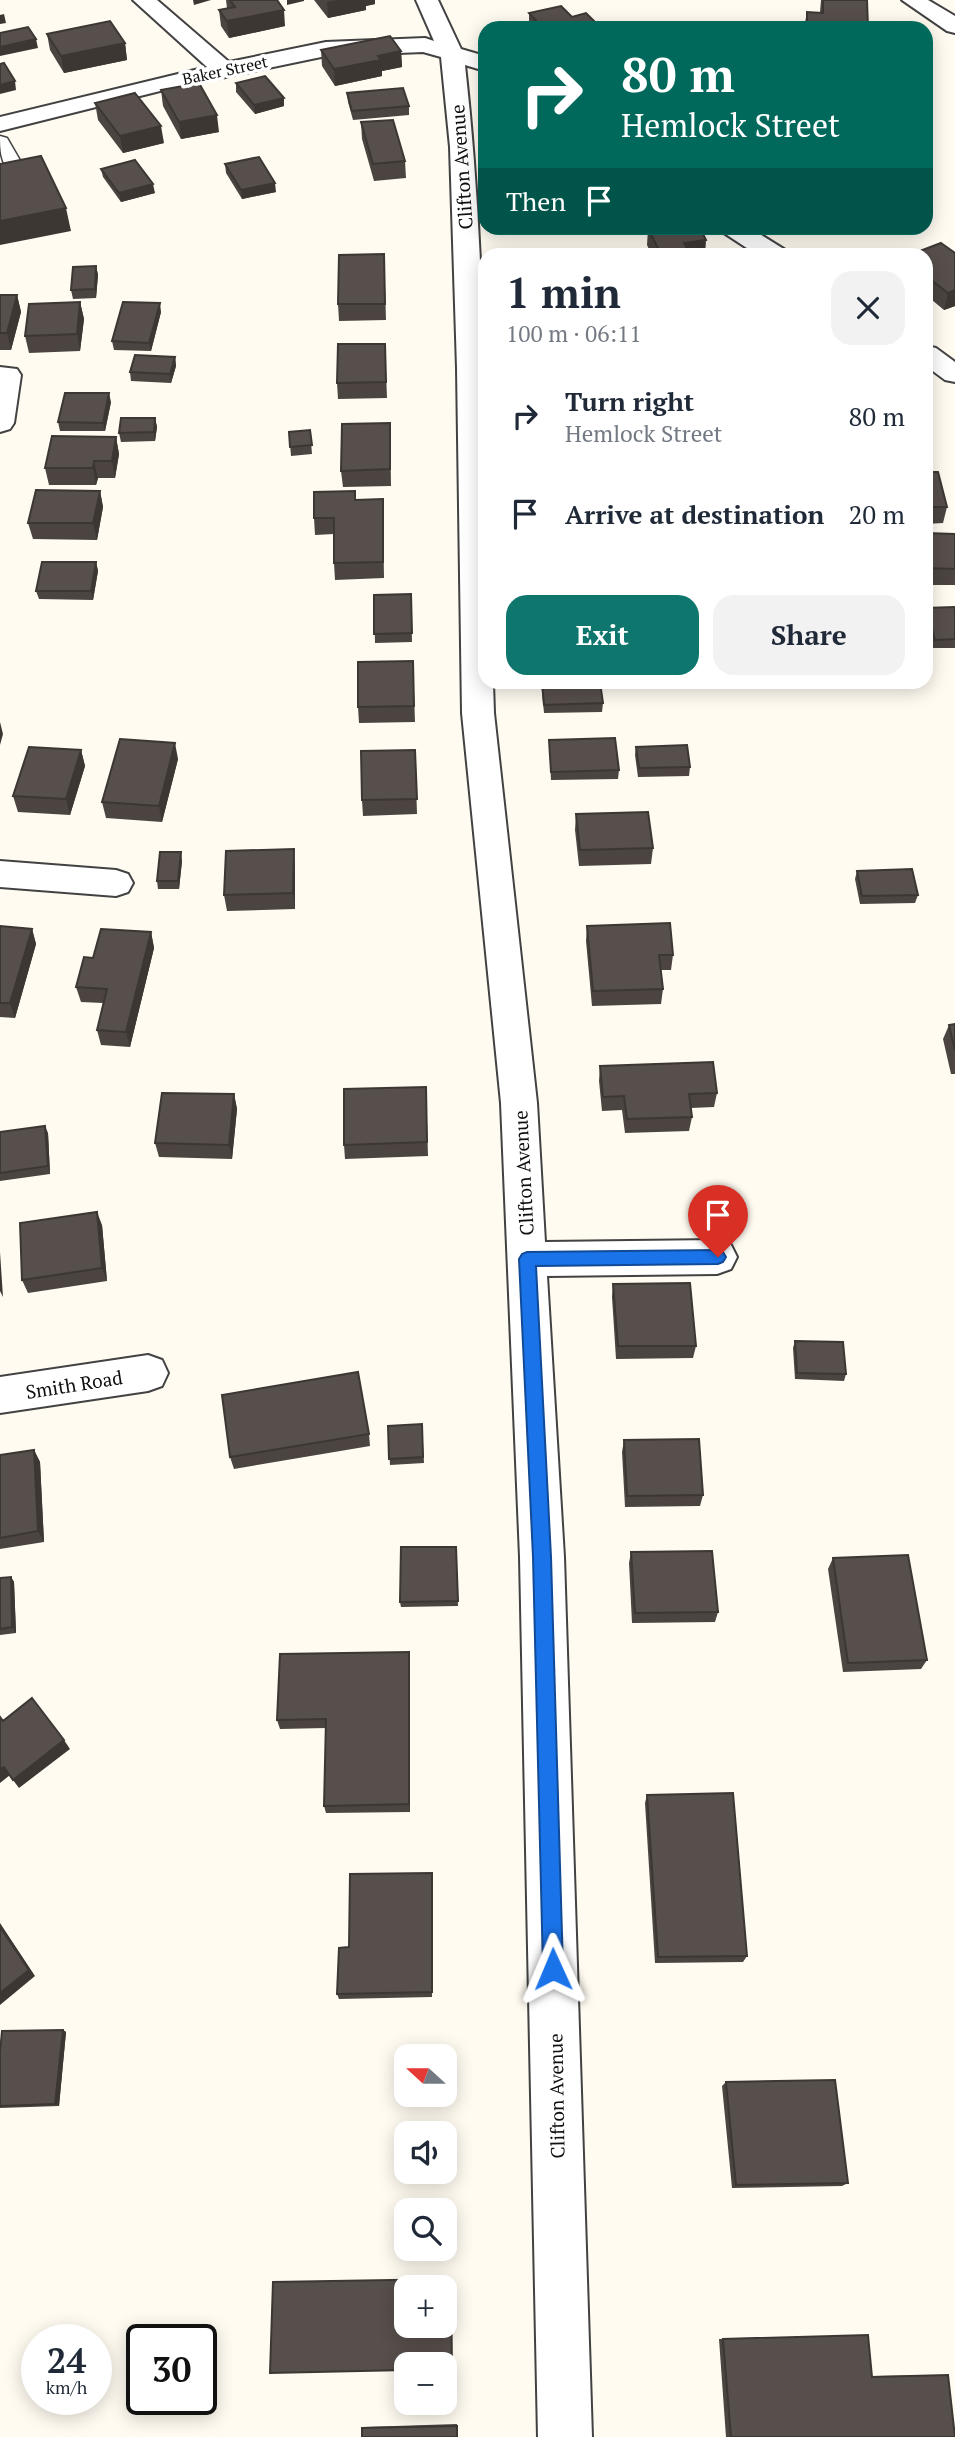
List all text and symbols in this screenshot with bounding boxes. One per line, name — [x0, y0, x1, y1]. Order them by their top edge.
text: 80 m — [621, 41, 735, 106]
icon: right — [506, 49, 597, 140]
street label: Baker Street — [180, 50, 270, 90]
street label: Clifton Avenue — [444, 104, 478, 230]
text: Hemlock Street — [621, 104, 840, 146]
icon: arrive — [580, 182, 618, 220]
text: Then — [506, 184, 566, 218]
text: 1 min — [506, 264, 621, 320]
button: close — [831, 271, 905, 345]
text: 100 m · 06:11 — [506, 318, 641, 349]
text: Turn right — [565, 384, 694, 418]
icon: right — [506, 397, 544, 435]
text: 80 m — [849, 399, 905, 433]
text: Hemlock Street — [565, 418, 722, 449]
icon: arrive — [506, 495, 544, 533]
text: Arrive at destination — [565, 497, 824, 531]
text: 20 m — [849, 497, 905, 531]
button: Exit — [506, 595, 699, 675]
button: Share — [713, 595, 905, 675]
street label: Clifton Avenue — [507, 1110, 539, 1236]
pin — [688, 1185, 748, 1257]
icon: arrive — [699, 1196, 737, 1234]
street label: Smith Road — [24, 1364, 125, 1404]
position arrow — [516, 1932, 590, 2006]
street label: Clifton Avenue — [542, 2033, 570, 2159]
north arrow — [394, 2044, 457, 2107]
map controls — [394, 2044, 457, 2415]
button: sound — [394, 2121, 457, 2184]
button: search — [394, 2198, 457, 2261]
button: + — [394, 2275, 457, 2338]
speed limit sign: 30 — [126, 2324, 217, 2415]
text: 24 — [47, 2337, 86, 2383]
button: − — [394, 2352, 457, 2415]
text: km/h — [46, 2375, 87, 2399]

